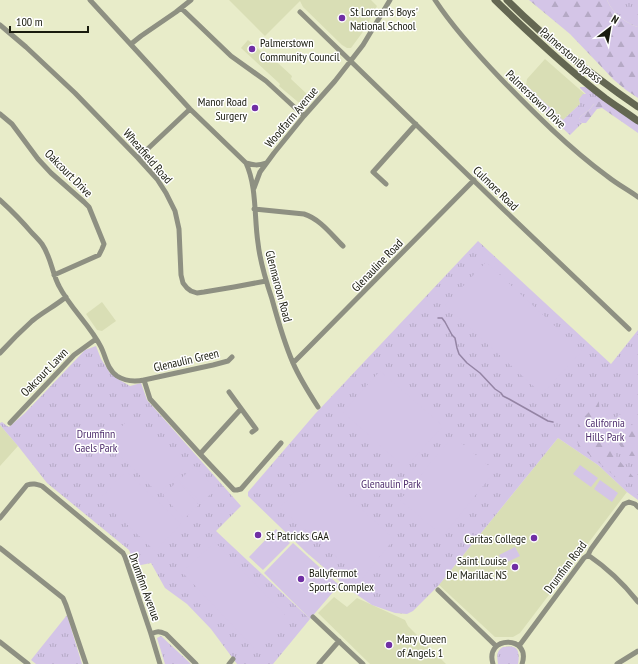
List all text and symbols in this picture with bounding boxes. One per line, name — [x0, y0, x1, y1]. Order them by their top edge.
place label: St Lorcan's Boys' National School — [350, 4, 418, 33]
scale bar — [10, 8, 88, 34]
north arrow — [590, 8, 630, 48]
text: N — [609, 12, 621, 27]
marker: St Lorcan's Boys' National School — [337, 13, 347, 23]
text: 100 m — [16, 14, 43, 29]
street label: Palmerston Bypass — [537, 24, 605, 86]
place label: Palmerstown Community Council — [260, 35, 340, 64]
marker: Palmerstown Community Council — [247, 44, 257, 54]
street label: Palmerstown Drive — [503, 67, 569, 131]
street label: Woodfarm Avenue — [261, 84, 321, 150]
place label: Manor Road Surgery — [198, 94, 247, 123]
marker: Manor Road Surgery — [250, 103, 260, 113]
street label: Wheatfield Road — [120, 126, 176, 186]
street label: Oakcourt Drive — [42, 146, 96, 200]
street label: Culmore Road — [470, 163, 522, 213]
street label: Glenauline Road — [348, 235, 406, 295]
street label: Glenmaroon Road — [262, 249, 296, 323]
street label: Oakcourt Lawn — [17, 345, 71, 399]
street label: Glenaulin Green — [152, 345, 220, 375]
park label: California Hills Park — [585, 415, 625, 444]
park label: Drumfinn Gaels Park — [75, 426, 118, 455]
park label: Glenaulin Park — [361, 476, 421, 491]
place label: St Patricks GAA — [266, 528, 329, 543]
marker: St Patricks GAA — [253, 530, 263, 540]
place label: Caritas College — [464, 531, 526, 546]
marker: Caritas College — [529, 533, 539, 543]
street label: Drumfinn Road — [541, 538, 589, 596]
street label: Drumfinn Avenue — [126, 551, 164, 623]
place label: Saint Louise De Marillac NS — [446, 553, 507, 582]
marker: Saint Louise De Marillac NS — [510, 562, 520, 572]
place label: Ballyfermot Sports Complex — [309, 565, 374, 594]
marker: Ballyfermot Sports Complex — [296, 574, 306, 584]
place label: Mary Queen of Angels 1 — [397, 631, 446, 660]
marker: Mary Queen of Angels 1 — [384, 640, 394, 650]

